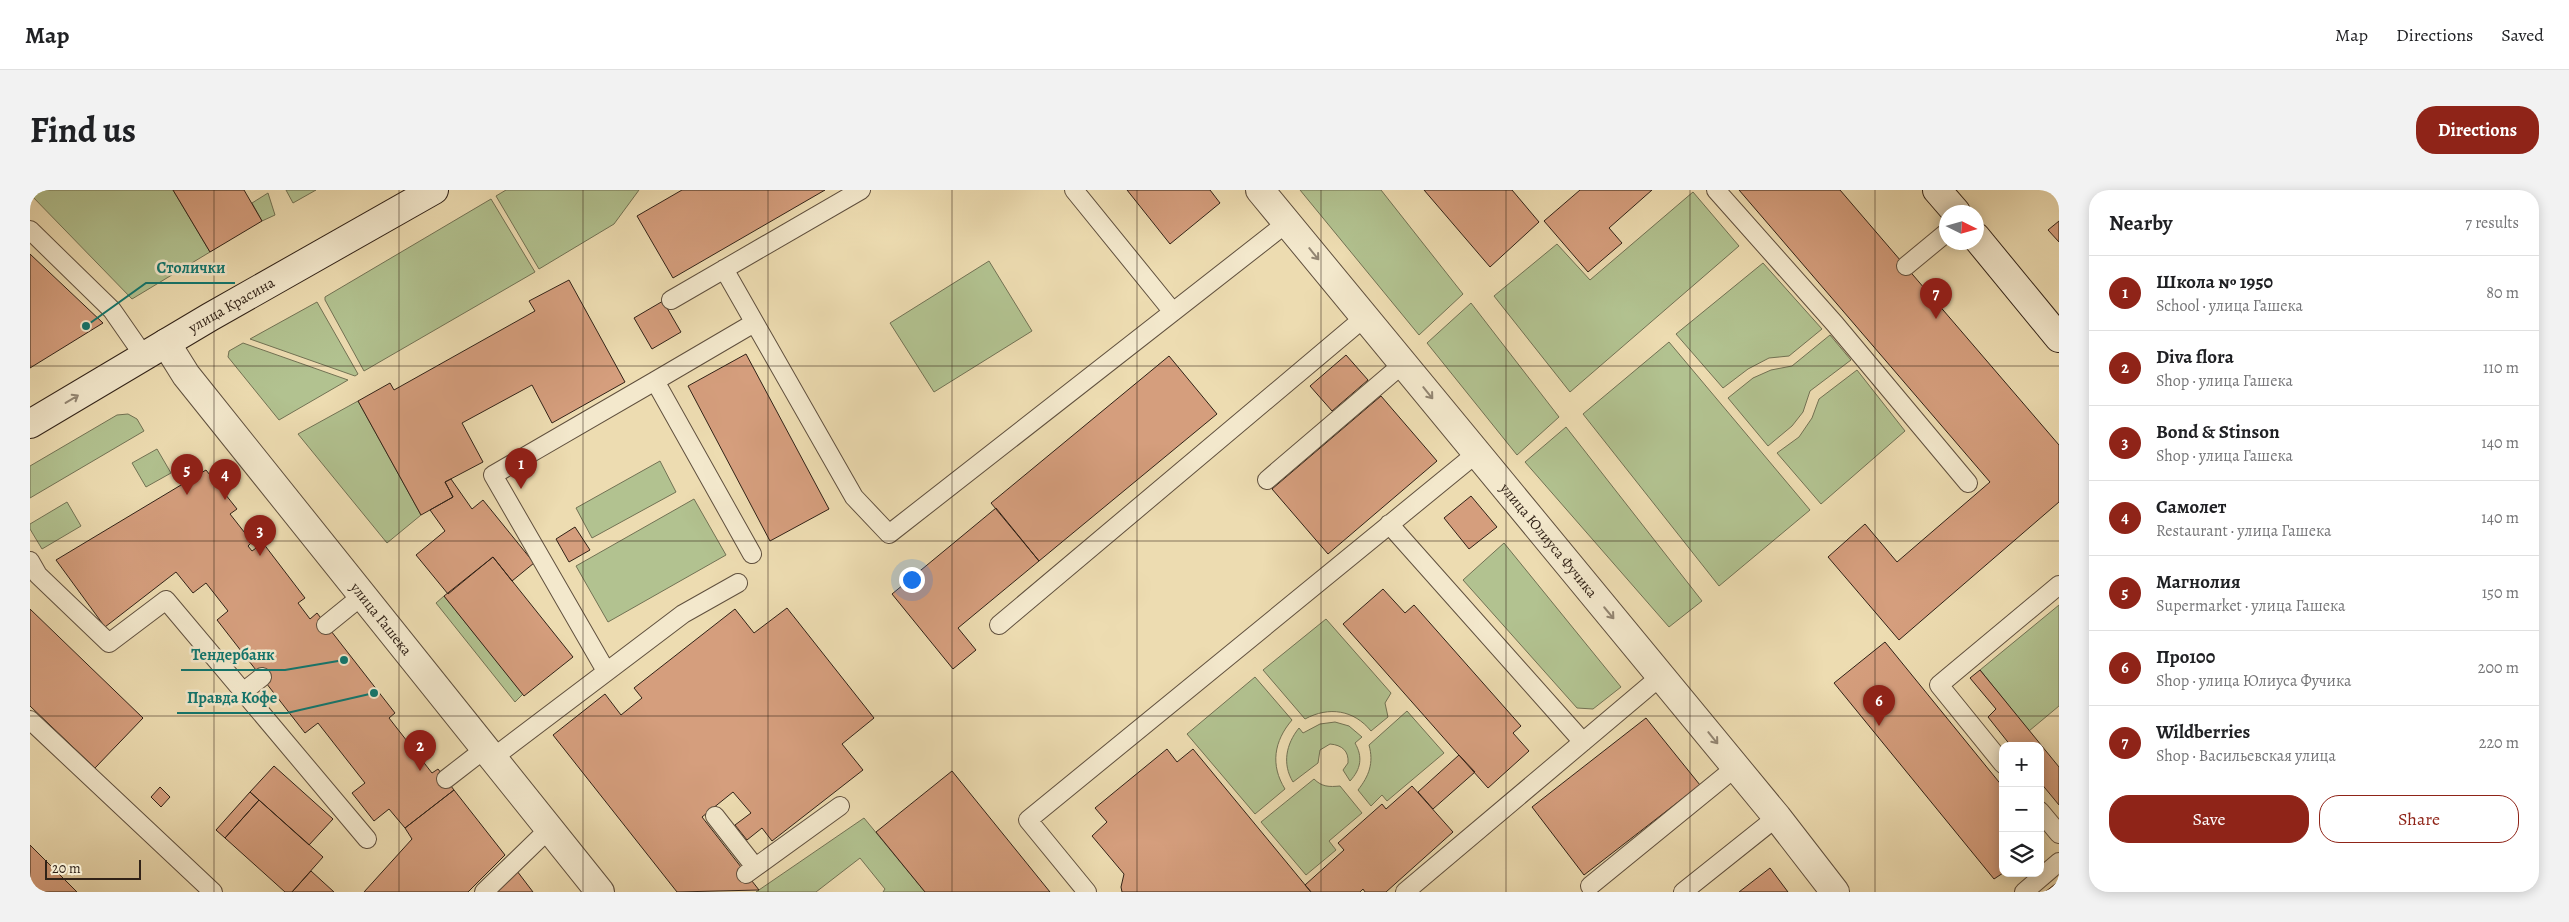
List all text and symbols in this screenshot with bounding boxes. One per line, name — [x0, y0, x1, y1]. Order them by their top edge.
text: Map — [25, 19, 69, 51]
text: Map — [2335, 23, 2368, 47]
text: Directions — [2396, 23, 2473, 47]
text: Saved — [2501, 23, 2544, 47]
text: Find us — [30, 106, 136, 154]
button: Directions — [2416, 106, 2539, 154]
north arrow — [1939, 205, 1984, 250]
text: Nearby — [2109, 209, 2172, 237]
text: 7 results — [2465, 212, 2519, 234]
one-way arrow — [1308, 247, 1319, 260]
callout: Столички — [146, 252, 235, 283]
text: Столички — [156, 257, 226, 279]
text: Школа № 1950 — [2156, 269, 2273, 295]
street label: улица Красина — [184, 272, 278, 338]
pin: 7 — [1920, 278, 1952, 319]
text: 1 — [2122, 282, 2128, 304]
text: 80 m — [2486, 282, 2519, 304]
text: School · улица Гашека — [2156, 295, 2303, 317]
text: Diva flora — [2156, 344, 2234, 370]
text: 2 — [2121, 357, 2129, 379]
text: 110 m — [2483, 357, 2519, 379]
text: Shop · улица Гашека — [2156, 370, 2293, 392]
one-way arrow — [1423, 386, 1434, 399]
one-way arrow — [64, 393, 78, 403]
text: Bond & Stinson — [2156, 419, 2280, 445]
text: 3 — [2122, 432, 2128, 454]
text: 140 m — [2481, 432, 2519, 454]
text: Shop · улица Гашека — [2156, 445, 2293, 467]
pin: 1 — [505, 448, 537, 489]
pin: 5 — [171, 454, 203, 495]
pin: 4 — [209, 459, 241, 500]
street label: улица Юлиуса Фучика — [1495, 478, 1602, 602]
text: Самолет — [2156, 494, 2226, 520]
text: 4 — [2121, 507, 2129, 529]
text: 140 m — [2481, 507, 2519, 529]
pin: 3 — [244, 515, 276, 556]
text: Restaurant · улица Гашека — [2156, 520, 2331, 542]
your location — [899, 567, 925, 593]
text: Магнолия — [2156, 569, 2241, 595]
street label: улица Гашека — [345, 577, 417, 660]
text: 5 — [2122, 582, 2128, 604]
text: 150 m — [2482, 582, 2519, 604]
text: Supermarket · улица Гашека — [2156, 595, 2345, 617]
one-way arrow — [1604, 606, 1615, 619]
callout: Тендербанк — [181, 639, 285, 670]
text: Тендербанк — [191, 644, 275, 666]
text: Про100 — [2156, 644, 2215, 670]
text: 6 — [2121, 657, 2129, 679]
text: 200 m — [2478, 657, 2519, 679]
text: Shop · улица Юлиуса Фучика — [2156, 670, 2351, 692]
callout: Правда Кофе — [177, 682, 287, 713]
pin: 6 — [1863, 685, 1895, 726]
text: Правда Кофе — [187, 687, 277, 709]
text: Wildberries — [2156, 719, 2250, 745]
pin: 2 — [404, 730, 436, 771]
one-way arrow — [1707, 732, 1718, 745]
text: 7 — [2122, 732, 2128, 754]
text: 220 m — [2479, 732, 2519, 754]
map controls — [1999, 742, 2044, 877]
button: + — [1999, 742, 2044, 787]
text: Shop · Васильевская улица — [2156, 745, 2336, 767]
button: − — [1999, 787, 2044, 832]
button: Save — [2109, 795, 2309, 843]
button: Share — [2319, 795, 2519, 843]
button: layers — [1999, 832, 2044, 877]
scale bar — [45, 857, 141, 880]
text: 20 m — [52, 859, 81, 878]

